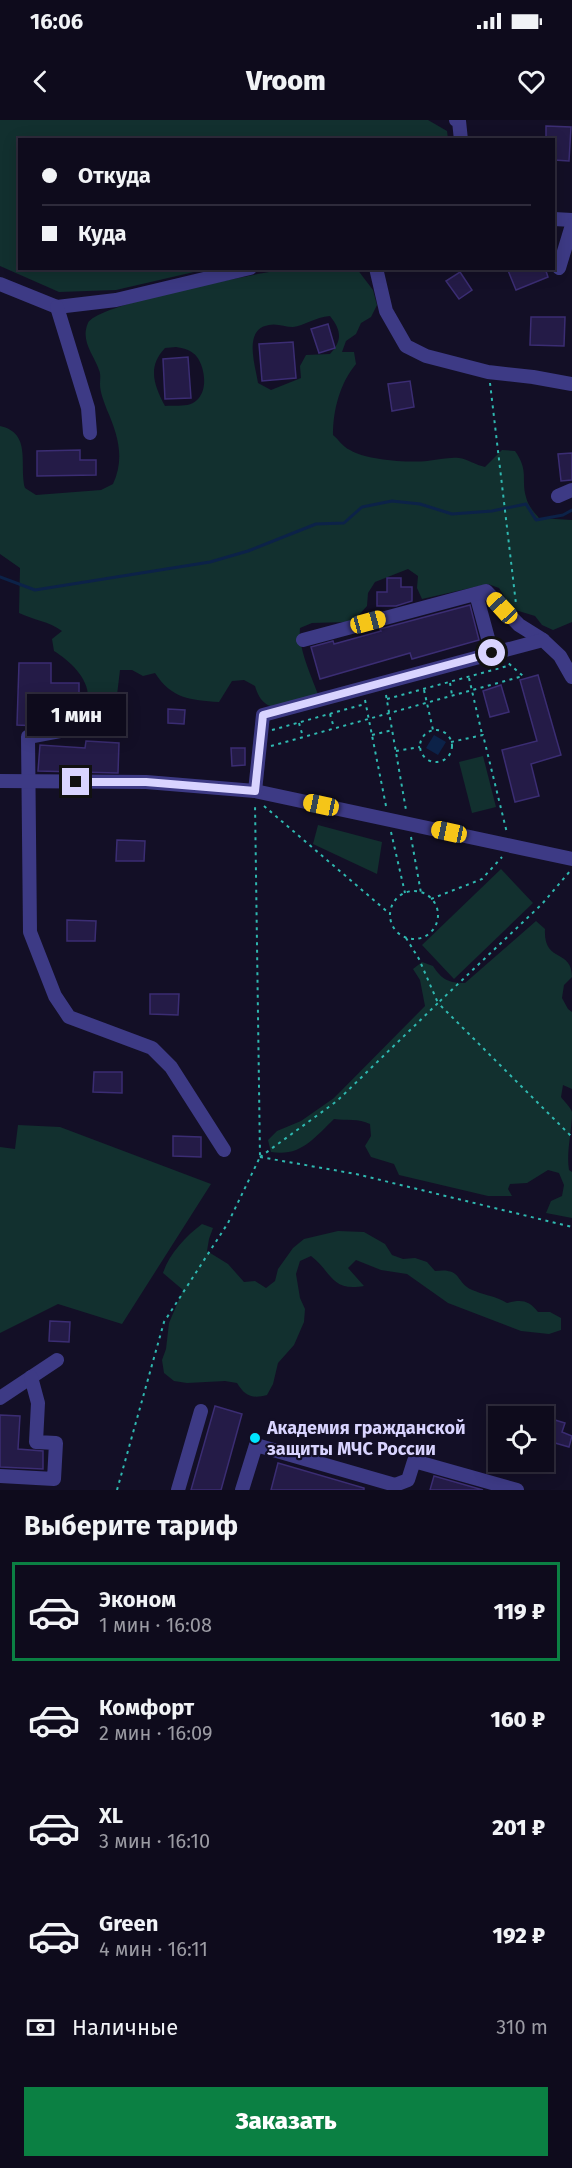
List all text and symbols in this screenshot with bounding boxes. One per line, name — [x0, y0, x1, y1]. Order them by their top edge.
text: 16:06 — [30, 8, 83, 35]
icon: back — [24, 65, 57, 98]
text: Vroom — [246, 65, 326, 97]
icon: heart — [515, 65, 548, 98]
text: Откуда — [78, 162, 151, 189]
text: Куда — [78, 220, 127, 247]
car — [483, 589, 521, 627]
car — [348, 609, 388, 635]
route start — [478, 639, 505, 666]
callout: 1 мин — [26, 695, 125, 737]
text: 1 мин — [51, 703, 102, 727]
route end — [62, 768, 89, 795]
car — [302, 792, 340, 818]
car — [430, 819, 468, 845]
map controls — [488, 1406, 554, 1472]
button: locate — [488, 1406, 554, 1472]
place label: Академия гражданской защиты МЧС России — [266, 1417, 466, 1460]
marker: Академия гражданской защиты МЧС России — [248, 1431, 262, 1445]
text: Выберите тариф — [24, 1510, 238, 1542]
icon: car — [27, 1585, 81, 1639]
text: Эконом — [99, 1586, 176, 1613]
text: 119 ₽ — [494, 1598, 545, 1625]
text: 1 мин · 16:08 — [99, 1613, 212, 1637]
icon: car — [27, 1693, 81, 1747]
text: Комфорт — [99, 1694, 194, 1721]
text: 160 ₽ — [491, 1706, 545, 1733]
text: 2 мин · 16:09 — [99, 1721, 212, 1745]
icon: car — [27, 1801, 81, 1855]
text: XL — [99, 1802, 123, 1829]
text: 201 ₽ — [492, 1814, 545, 1841]
text: 3 мин · 16:10 — [99, 1829, 210, 1853]
icon: car — [27, 1909, 81, 1963]
text: Green — [99, 1910, 158, 1937]
text: 192 ₽ — [493, 1922, 545, 1949]
text: 4 мин · 16:11 — [99, 1937, 208, 1961]
icon: cash — [24, 2011, 57, 2044]
text: Наличные — [72, 2014, 178, 2041]
text: 310 m — [496, 2015, 548, 2039]
button: Заказать — [24, 2087, 548, 2156]

